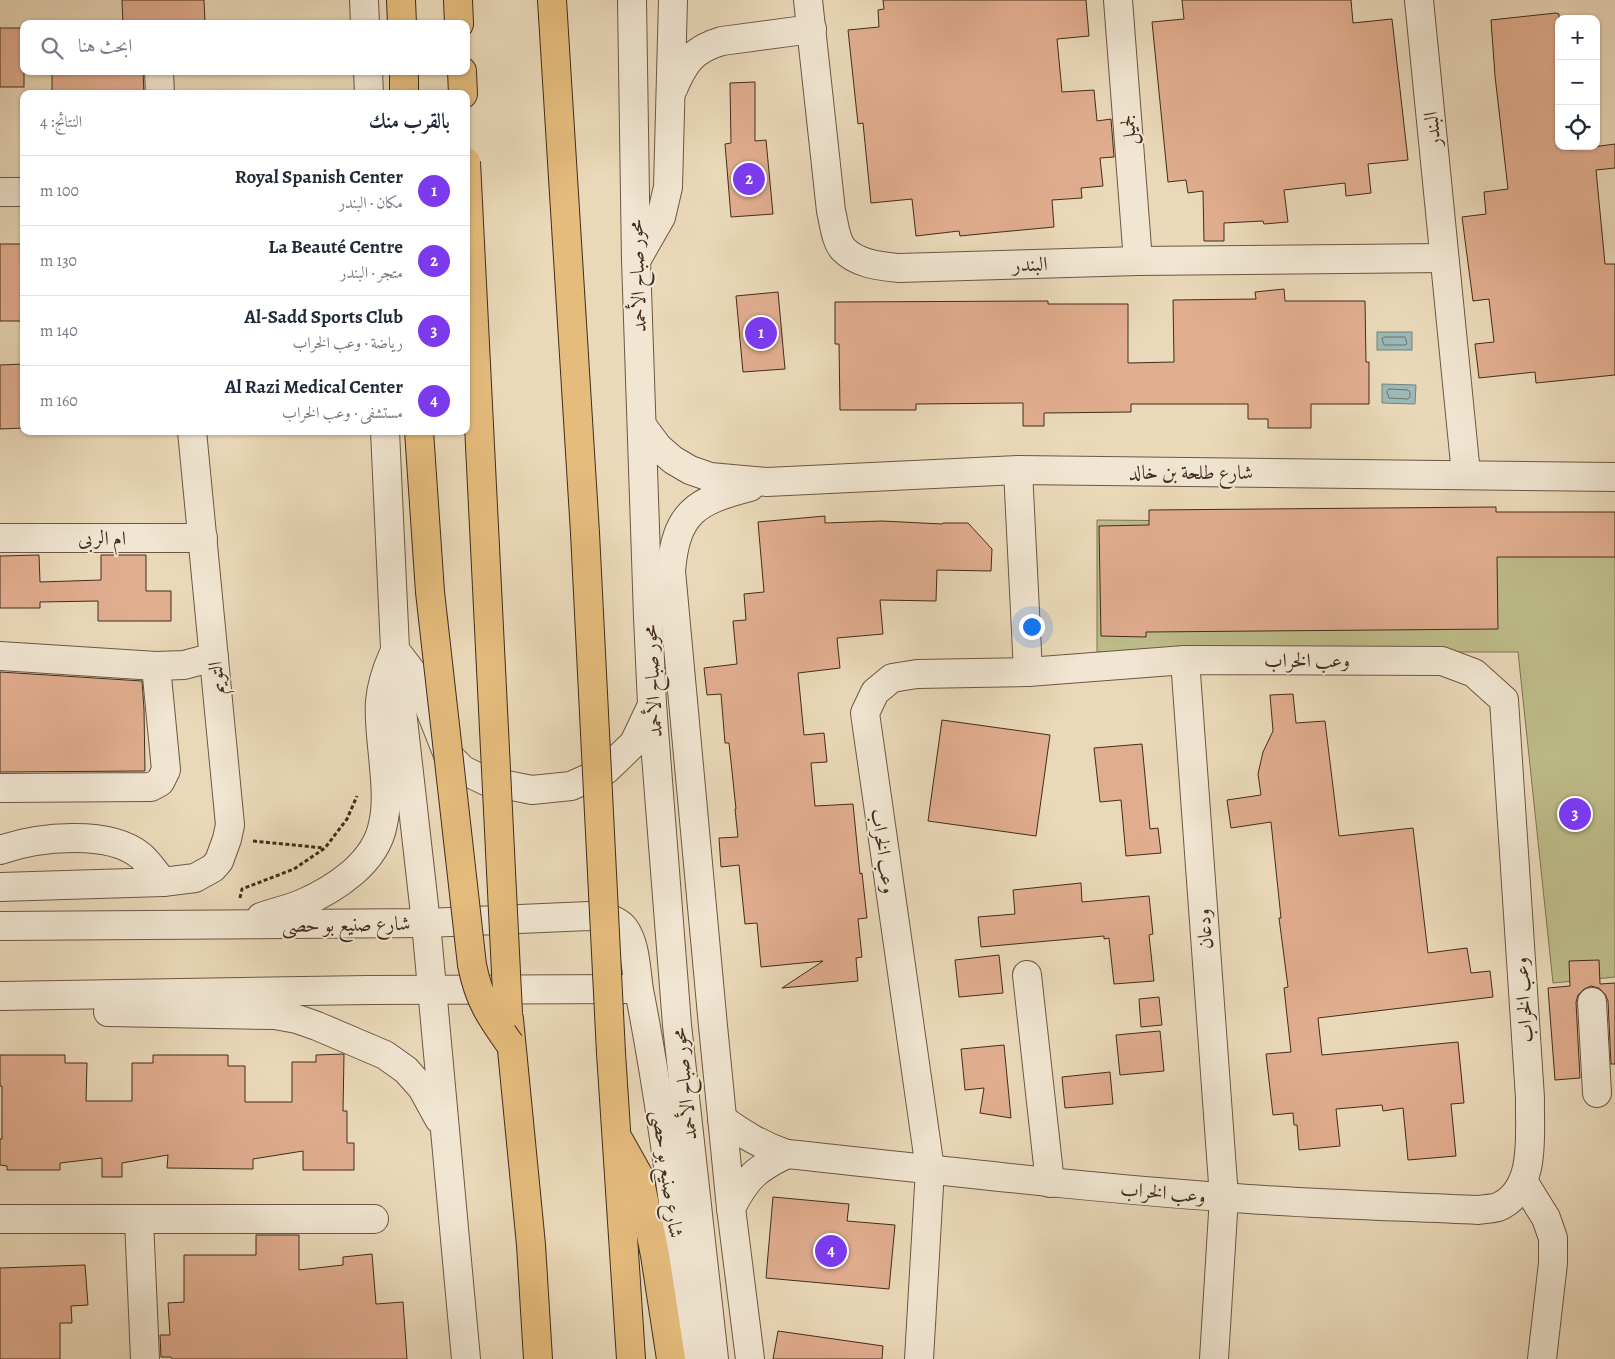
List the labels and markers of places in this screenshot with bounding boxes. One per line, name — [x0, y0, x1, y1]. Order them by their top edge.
pin: 2 — [733, 160, 765, 198]
pin: 1 — [745, 314, 777, 352]
pin: 3 — [1559, 795, 1591, 833]
pin: 4 — [815, 1232, 847, 1270]

